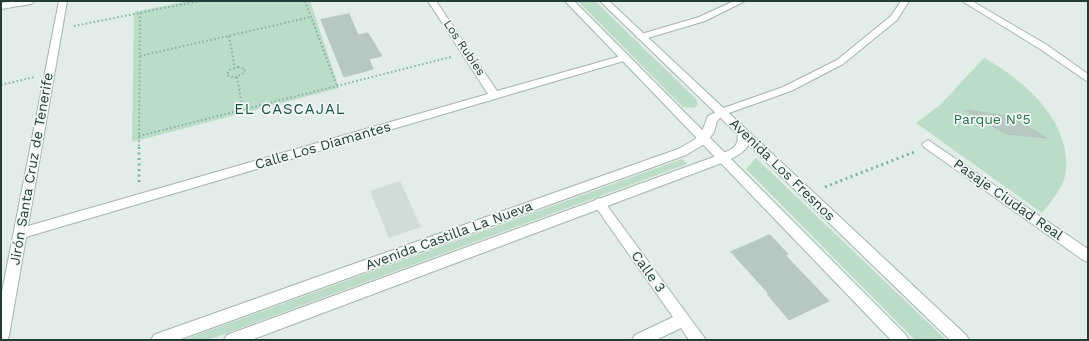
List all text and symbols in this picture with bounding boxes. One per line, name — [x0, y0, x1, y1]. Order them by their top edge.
street label: Los Rubíes — [440, 18, 488, 78]
street label: Jirón Santa Cruz de Tenerife — [7, 71, 57, 267]
district label: EL CASCAJAL — [234, 101, 346, 119]
park label: Parque N°5 — [953, 112, 1031, 128]
street label: Avenida Los Fresnos — [726, 115, 838, 225]
street label: Calle Los Diamantes — [253, 119, 393, 173]
street label: Pasaje Ciudad Real — [950, 156, 1066, 244]
street label: Avenida Castilla La Nueva — [363, 198, 535, 274]
street label: Calle 3 — [627, 248, 669, 296]

